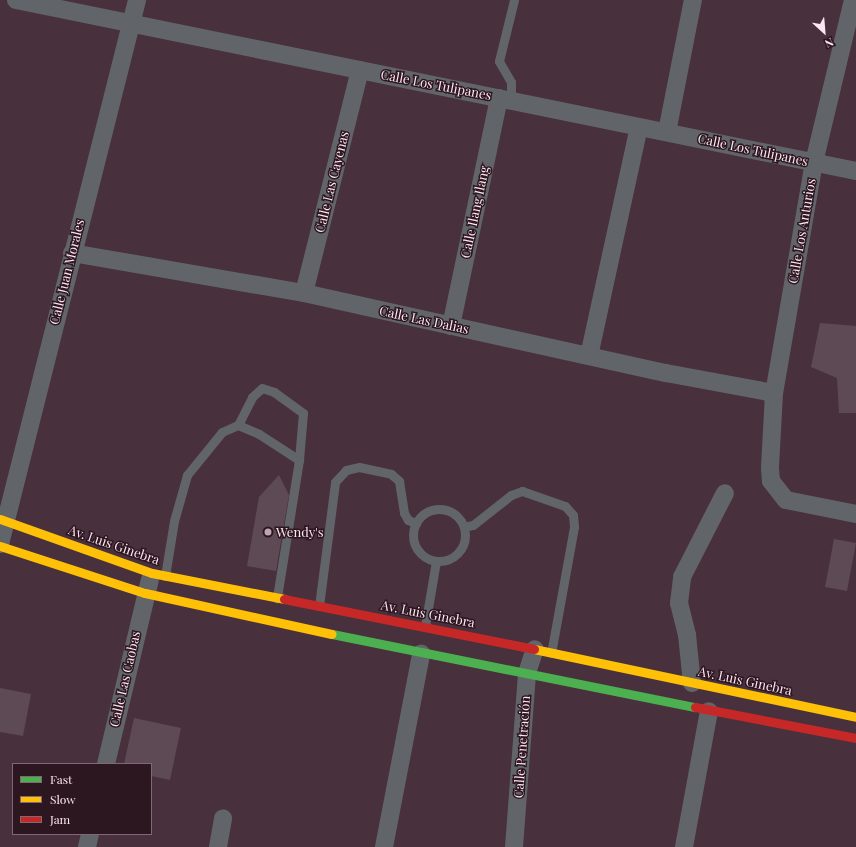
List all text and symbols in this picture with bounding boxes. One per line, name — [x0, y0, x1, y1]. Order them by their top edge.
north arrow — [804, 12, 844, 52]
text: N — [823, 35, 836, 52]
street label: Calle Los Tulipanes — [379, 67, 493, 103]
street label: Calle Las Cayenas — [312, 130, 352, 234]
street label: Calle Los Tulipanes — [696, 131, 810, 169]
street label: Calle Ilang Ilang — [458, 164, 492, 260]
street label: Calle Los Anturios — [785, 177, 819, 285]
street label: Calle Juan Morales — [46, 218, 88, 326]
street label: Calle Las Dalias — [378, 303, 470, 337]
street label: Av. Luis Ginebra — [66, 522, 162, 568]
place label: Wendy's — [276, 524, 324, 540]
marker: Wendy's — [263, 527, 273, 537]
street label: Av. Luis Ginebra — [380, 597, 476, 631]
street label: Calle Las Caobas — [106, 630, 144, 728]
street label: Av. Luis Ginebra — [697, 663, 793, 699]
street label: Calle Penetración — [511, 695, 533, 799]
legend — [12, 763, 152, 835]
text: Fast — [50, 771, 72, 787]
text: Slow — [50, 791, 76, 807]
text: Jam — [50, 811, 70, 827]

